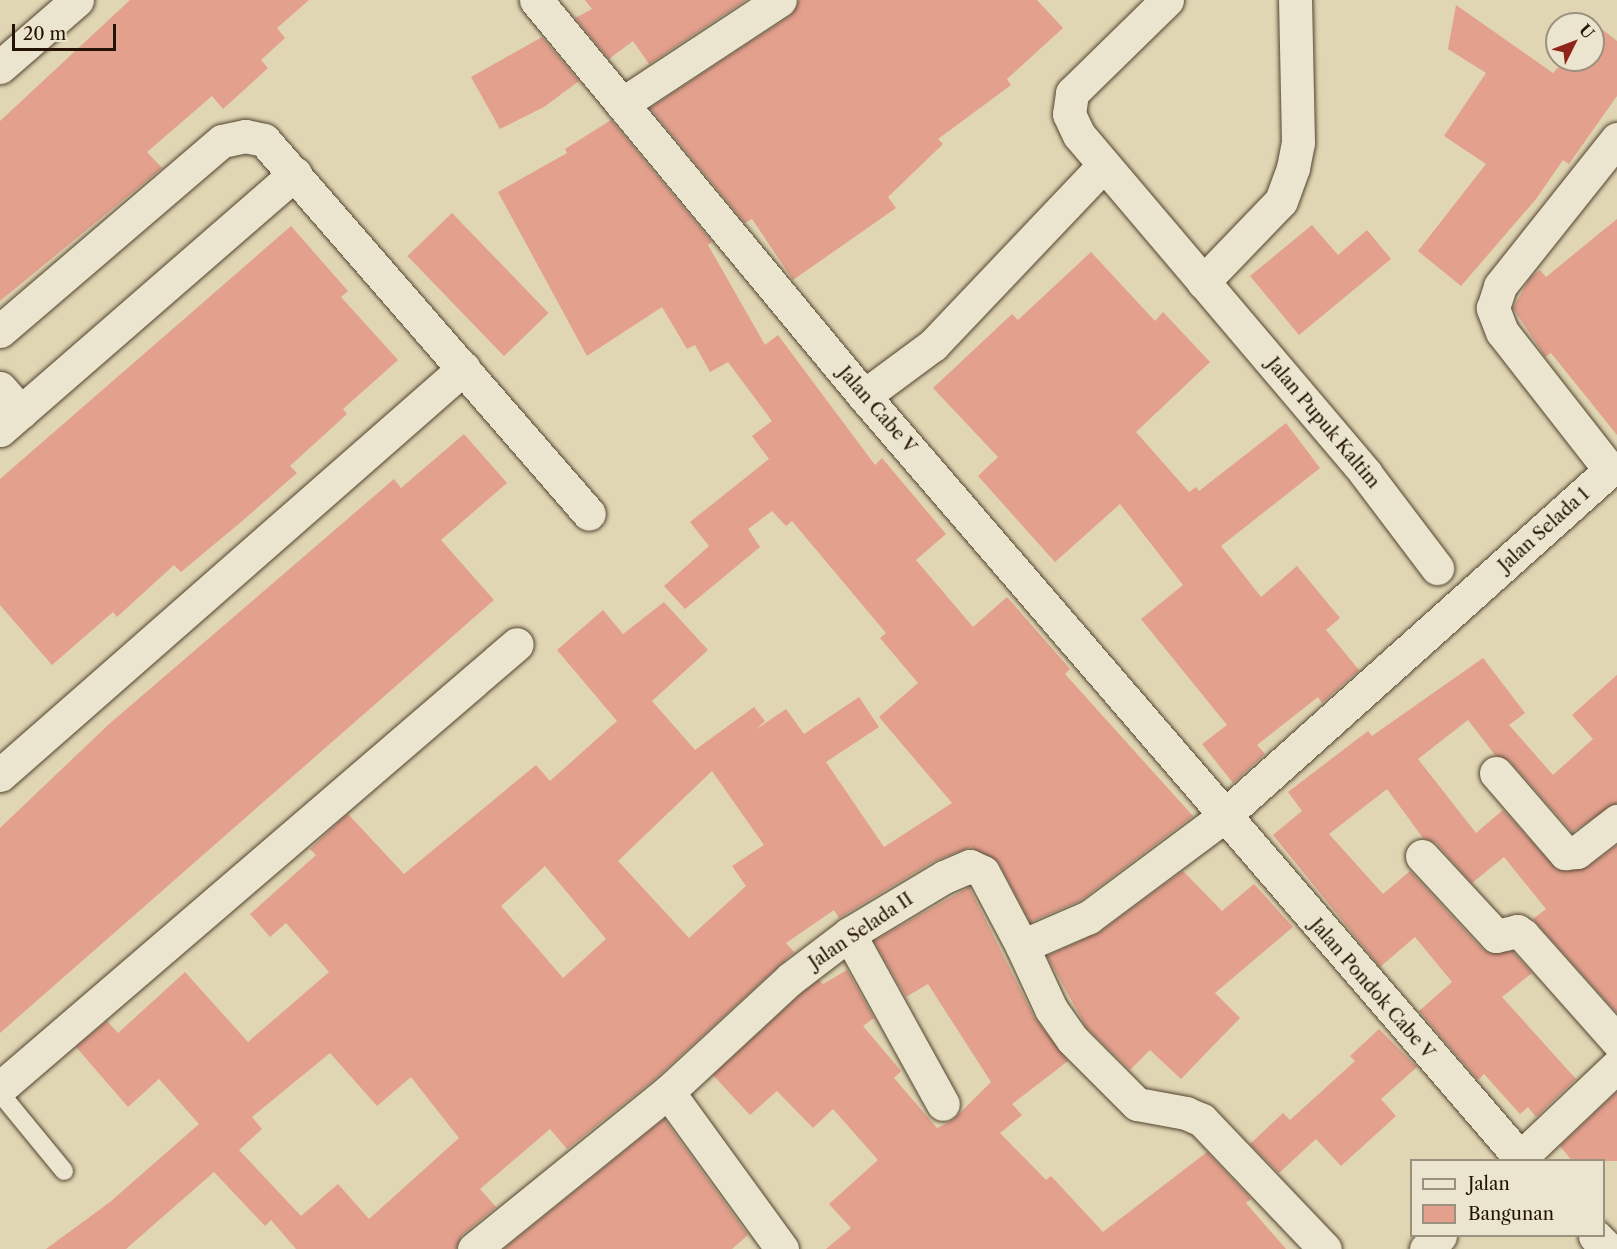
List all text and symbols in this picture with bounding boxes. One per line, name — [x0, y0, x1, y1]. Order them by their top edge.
scale bar — [15, 12, 118, 50]
north arrow — [1545, 12, 1605, 72]
text: U — [1575, 20, 1599, 43]
text: 20 m — [23, 23, 66, 45]
street label: Jalan Pupuk Kaltim — [1262, 353, 1384, 493]
street label: Jalan Cabe V — [833, 362, 921, 458]
street label: Jalan Selada 1 — [1494, 483, 1594, 577]
street label: Jalan Selada II — [805, 888, 917, 974]
street label: Jalan Pondok Cabe V — [1305, 914, 1439, 1064]
legend — [1410, 1159, 1605, 1237]
text: Jalan — [1468, 1173, 1510, 1195]
text: Bangunan — [1468, 1203, 1554, 1225]

